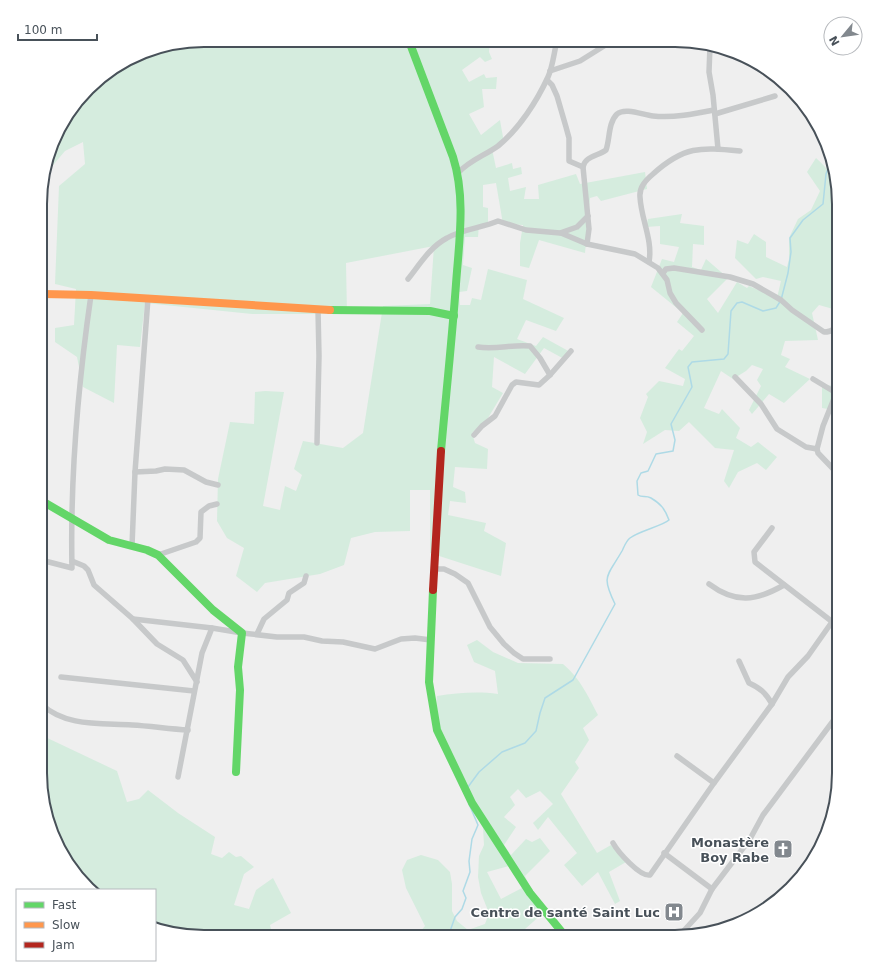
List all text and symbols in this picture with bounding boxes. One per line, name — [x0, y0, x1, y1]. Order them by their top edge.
scale bar — [18, 16, 97, 42]
north arrow — [823, 16, 863, 56]
text: 100 m — [24, 23, 62, 37]
text: N — [827, 33, 843, 48]
place label: Monastère Boy Rabe — [691, 835, 769, 865]
church icon: Monastère Boy Rabe — [772, 838, 794, 860]
legend — [16, 889, 156, 961]
text: Fast — [52, 898, 76, 912]
hospital icon: Centre de santé Saint Luc — [663, 901, 685, 923]
place label: Centre de santé Saint Luc — [471, 905, 660, 920]
text: Slow — [52, 918, 80, 932]
text: Jam — [51, 938, 75, 952]

